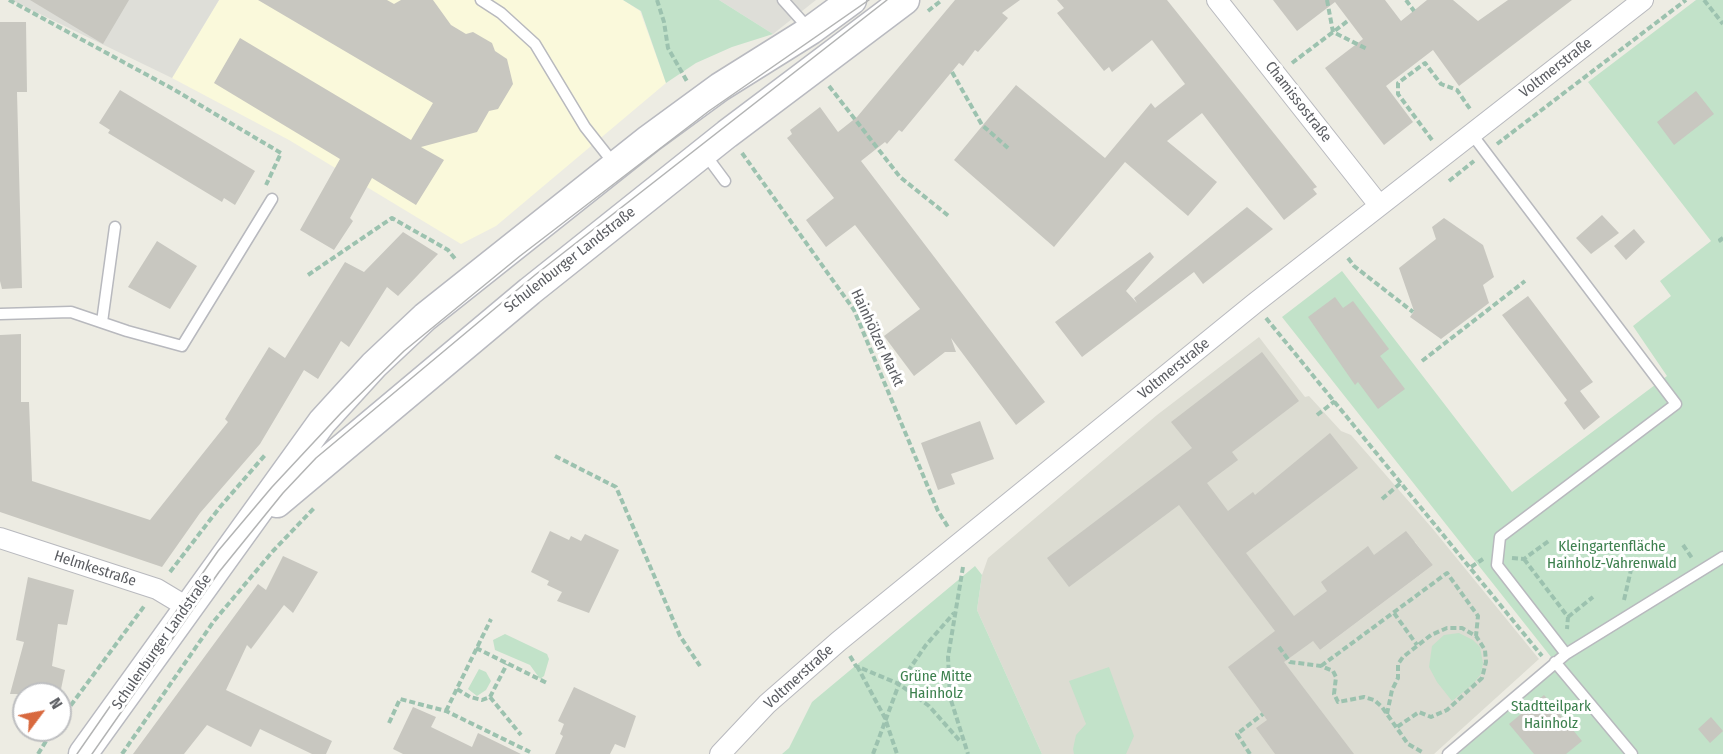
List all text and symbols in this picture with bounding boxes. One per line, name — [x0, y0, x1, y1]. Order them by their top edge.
street label: Voltmerstraße — [1516, 34, 1596, 102]
street label: Chamissostraße — [1261, 58, 1335, 146]
street label: Schulenburger Landstraße — [501, 203, 639, 317]
street label: Hainhölzer Markt — [847, 287, 907, 389]
street label: Voltmerstraße — [1135, 335, 1213, 403]
park label: Kleingartenfläche Hainholz-Vahrenwald — [1547, 538, 1677, 573]
street label: Helmkestraße — [52, 547, 138, 591]
street label: Schulenburger Landstraße — [108, 571, 216, 713]
street label: Voltmerstraße — [761, 641, 837, 713]
park label: Grüne Mitte Hainholz — [900, 668, 972, 703]
north arrow — [12, 682, 72, 742]
text: N — [45, 694, 67, 712]
park label: Stadtteilpark Hainholz — [1511, 698, 1591, 733]

